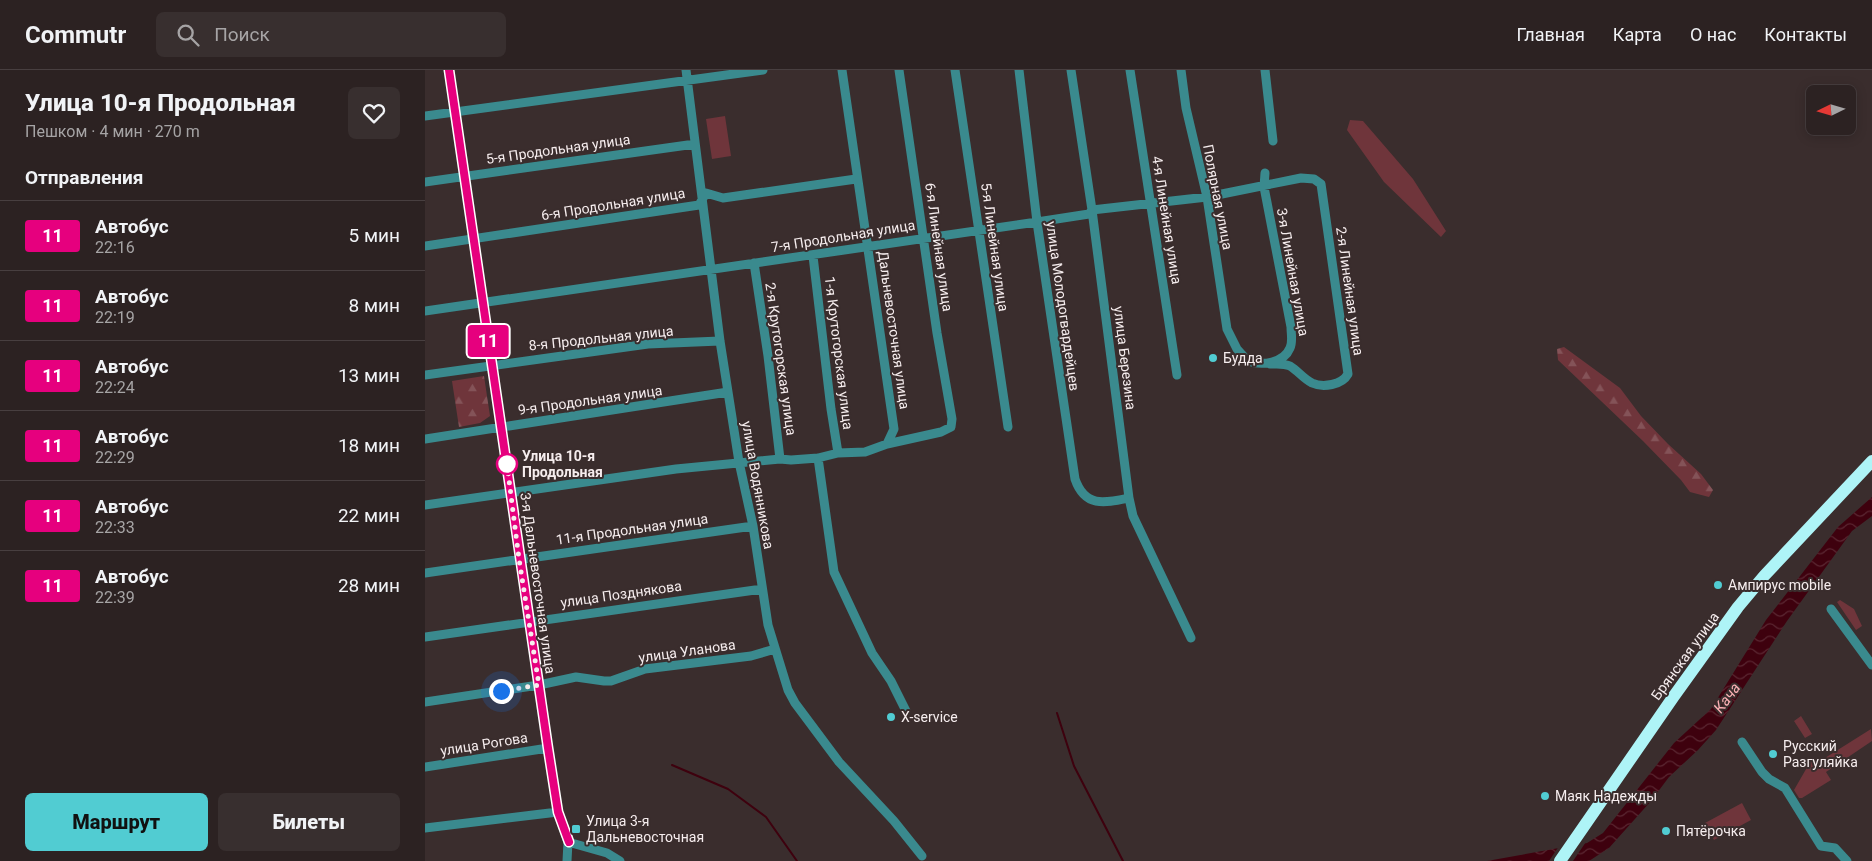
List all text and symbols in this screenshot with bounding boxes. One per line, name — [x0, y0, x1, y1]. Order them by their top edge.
search box — [156, 12, 506, 57]
text: Commutr — [25, 21, 126, 49]
icon: search — [174, 21, 202, 49]
text: Поиск — [214, 23, 270, 46]
text: Главная — [1516, 24, 1585, 45]
text: Карта — [1613, 24, 1662, 45]
text: О нас — [1690, 24, 1736, 45]
text: Контакты — [1764, 24, 1847, 45]
north arrow — [1806, 85, 1856, 135]
map controls — [1806, 85, 1856, 135]
button: heart — [348, 87, 400, 139]
text: Улица 10-я Продольная — [25, 89, 296, 117]
text: Пешком · 4 мин · 270 m — [25, 122, 200, 141]
street label: 5-я Продольная улица — [485, 131, 631, 167]
street label: Полярная улица — [1200, 143, 1236, 251]
street label: 4-я Линейная улица — [1149, 155, 1185, 285]
text: Отправления — [25, 166, 143, 189]
street label: 6-я Линейная улица — [922, 182, 956, 312]
street label: 5-я Линейная улица — [978, 182, 1012, 312]
street label: 6-я Продольная улица — [540, 185, 686, 223]
street label: 3-я Линейная улица — [1274, 207, 1312, 337]
text: Автобус — [95, 215, 169, 238]
street label: 7-я Продольная улица — [770, 217, 916, 255]
street label: улица Молодогвардейцев — [1043, 220, 1083, 392]
text: 5 мин — [349, 224, 400, 247]
text: 11 — [42, 225, 63, 246]
street label: 2-я Линейная улица — [1333, 226, 1367, 356]
text: 22:16 — [95, 238, 135, 257]
street label: Дальневосточная улица — [875, 250, 913, 410]
street label: 1-я Крутогорская улица — [822, 275, 856, 431]
street label: 2-я Крутогорская улица — [762, 282, 800, 436]
text: Автобус — [95, 285, 169, 308]
text: 8 мин — [349, 294, 400, 317]
text: 11 — [42, 295, 63, 316]
street label: улица Березина — [1111, 305, 1139, 411]
text: 22:19 — [95, 308, 135, 327]
street label: 8-я Продольная улица — [528, 322, 674, 354]
line badge: 11 — [465, 325, 511, 357]
text: 11 — [478, 330, 498, 351]
place label: Будда — [1223, 350, 1263, 366]
marker: Будда — [1207, 352, 1219, 364]
text: Автобус — [95, 355, 169, 378]
text: 13 мин — [338, 364, 400, 387]
text: 11 — [42, 365, 63, 386]
text: 22:24 — [95, 378, 135, 397]
street label: 9-я Продольная улица — [517, 382, 663, 418]
street label: улица Водянникова — [739, 420, 777, 550]
text: Автобус — [95, 425, 169, 448]
text: 18 мин — [338, 434, 400, 457]
text: 11 — [42, 435, 63, 456]
text: 22:29 — [95, 448, 135, 467]
place label: Улица 10-я Продольная — [522, 448, 603, 480]
marker: Улица 10-я Продольная — [496, 453, 518, 475]
street label: 3-я Дальневосточная улица — [517, 491, 559, 675]
text: Автобус — [95, 495, 169, 518]
text: 22 мин — [338, 504, 400, 527]
text: 11 — [42, 505, 63, 526]
street label: 11-я Продольная улица — [555, 510, 709, 548]
text: 22:33 — [95, 518, 135, 537]
text: Автобус — [95, 565, 169, 588]
text: 28 мин — [338, 574, 400, 597]
text: 11 — [42, 575, 63, 596]
place label: Ампирус mobile — [1728, 577, 1831, 593]
street label: улица Позднякова — [559, 578, 683, 610]
marker: Ампирус mobile — [1712, 579, 1724, 591]
text: 22:39 — [95, 588, 135, 607]
street label: Брянская улица — [1648, 609, 1722, 703]
street label: улица Уланова — [638, 636, 736, 666]
your location — [489, 679, 514, 704]
water label: Кача — [1710, 679, 1744, 717]
place label: X-service — [901, 709, 958, 725]
marker: X-service — [885, 711, 897, 723]
street label: улица Рогова — [439, 729, 529, 759]
place label: Русский Разгуляйка — [1783, 738, 1858, 770]
marker: Русский Разгуляйка — [1767, 748, 1779, 760]
place label: Маяк Надежды — [1555, 788, 1657, 804]
marker: Маяк Надежды — [1539, 790, 1551, 802]
button: Маршрут — [25, 793, 208, 851]
button: Билеты — [218, 793, 400, 851]
place label: Улица 3-я Дальневосточная — [586, 813, 704, 845]
marker: Улица 3-я Дальневосточная — [570, 823, 582, 835]
place label: Пятёрочка — [1676, 823, 1746, 839]
marker: Пятёрочка — [1660, 825, 1672, 837]

